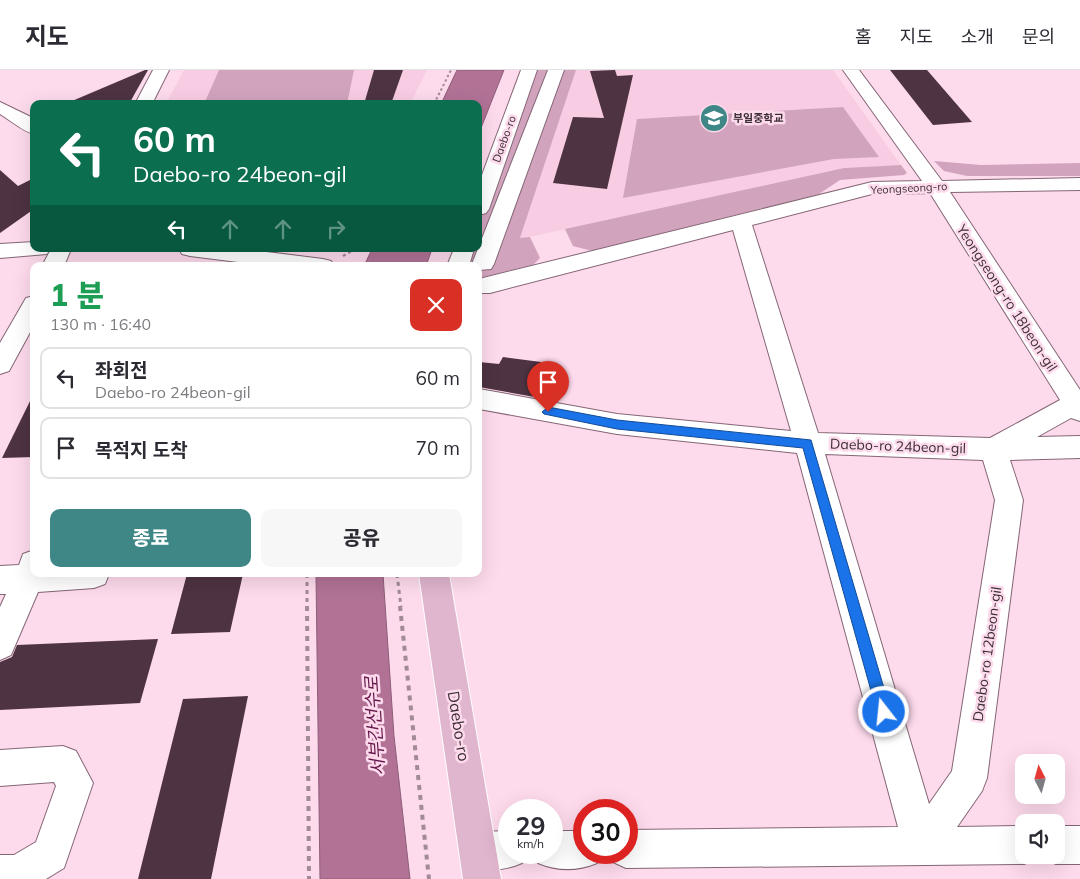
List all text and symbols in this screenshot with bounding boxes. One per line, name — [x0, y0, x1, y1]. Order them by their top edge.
text: 지도 — [25, 21, 69, 51]
text: 홈 — [855, 25, 872, 48]
text: 지도 — [900, 25, 933, 48]
text: 소개 — [961, 25, 994, 48]
text: 문의 — [1022, 25, 1055, 48]
school or university icon: 부일중학교 — [699, 103, 729, 133]
place label: 부일중학교 — [733, 111, 784, 125]
street label: Daebo-ro — [489, 114, 519, 164]
text: 60 m — [133, 117, 216, 161]
icon: left — [50, 120, 115, 185]
text: Daebo-ro 24beon-gil — [133, 160, 347, 188]
street label: Yeongseong-ro — [869, 179, 948, 197]
icon: left — [163, 215, 191, 243]
icon: ahead — [216, 215, 244, 243]
icon: ahead — [269, 215, 297, 243]
icon: right — [322, 215, 350, 243]
street label: Yeongseong-ro 18beon-gil — [952, 220, 1061, 375]
text: 1 분 — [50, 276, 104, 314]
button: close — [410, 279, 462, 331]
text: 130 m · 16:40 — [50, 314, 151, 334]
text: 좌회전 — [95, 358, 147, 382]
pin — [527, 361, 569, 412]
icon: left — [52, 364, 80, 392]
text: 60 m — [416, 366, 460, 390]
icon: arrive — [534, 368, 562, 396]
text: Daebo-ro 24beon-gil — [95, 382, 250, 402]
icon: arrive — [52, 434, 80, 462]
street label: Daebo-ro 24beon-gil — [830, 435, 966, 457]
text: 70 m — [416, 436, 460, 460]
text: 목적지 도착 — [95, 438, 188, 462]
button: 종료 — [50, 509, 251, 567]
button: 공유 — [261, 509, 462, 567]
street label: Daebo-ro 12beon-gil — [969, 585, 1005, 723]
water label: 서부간선수로 — [359, 674, 389, 776]
position arrow — [857, 685, 909, 737]
street label: Daebo-ro — [444, 689, 474, 763]
north arrow — [1015, 754, 1065, 804]
map controls — [1015, 754, 1065, 864]
speed limit sign: 30 — [573, 799, 638, 864]
text: 29 — [515, 810, 546, 841]
button: sound — [1015, 814, 1065, 864]
text: km/h — [517, 836, 544, 851]

